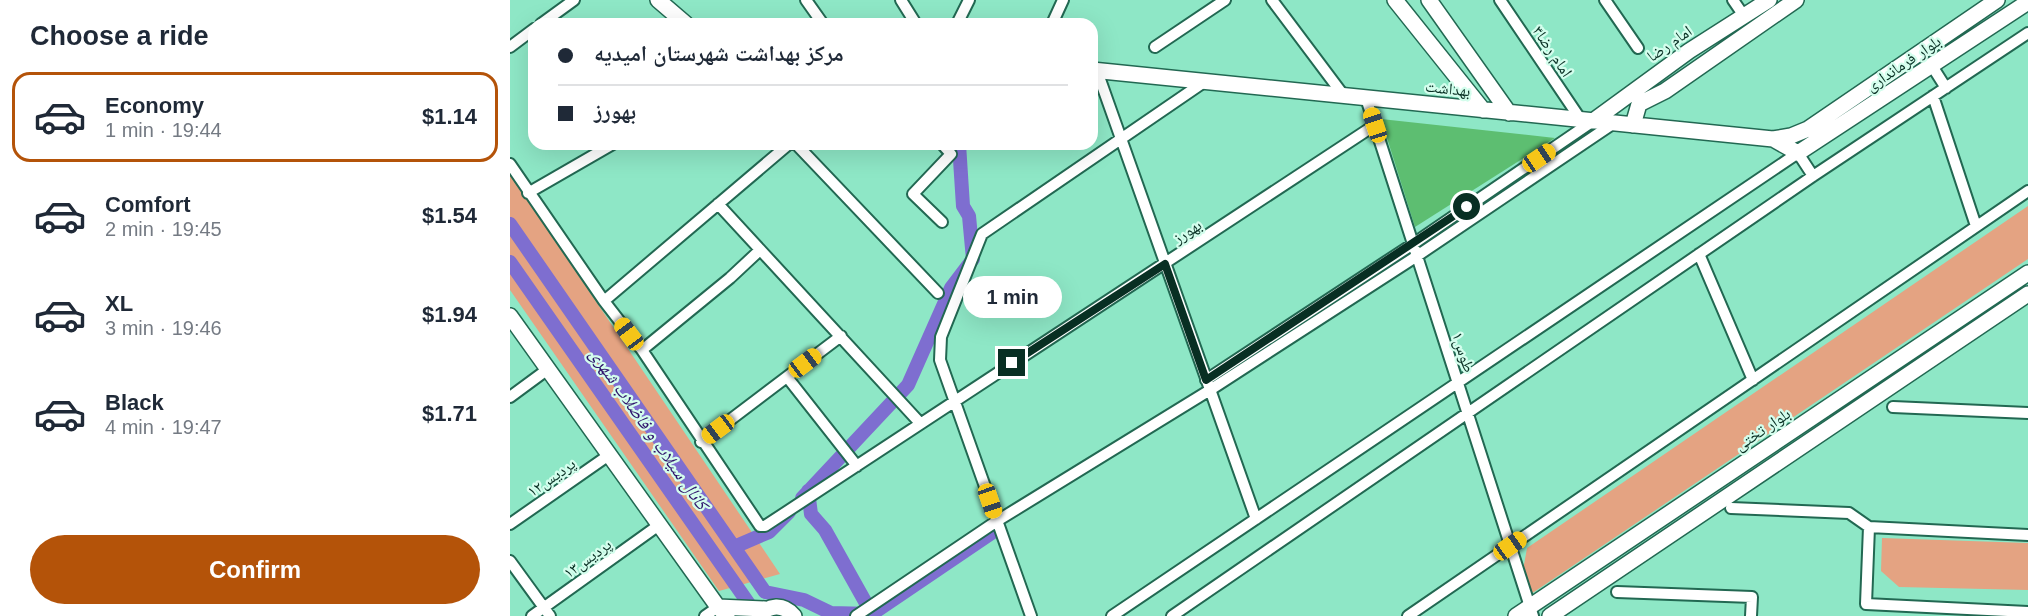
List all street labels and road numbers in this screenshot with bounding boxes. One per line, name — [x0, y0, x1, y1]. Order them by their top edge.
street label: امام رضا — [1644, 22, 1696, 66]
street label: امام رضا۳ — [1528, 23, 1576, 81]
street label: بلوار فرمانداری — [1863, 32, 1945, 96]
street label: بهداشت — [1424, 78, 1471, 100]
street label: بهورز — [1169, 216, 1205, 248]
street label: طوس۱ — [1447, 330, 1478, 375]
street label: بلوار تختی — [1731, 405, 1794, 456]
street label: پردیس۱۲ — [524, 455, 580, 502]
street label: پردیس۱۳ — [560, 535, 616, 583]

